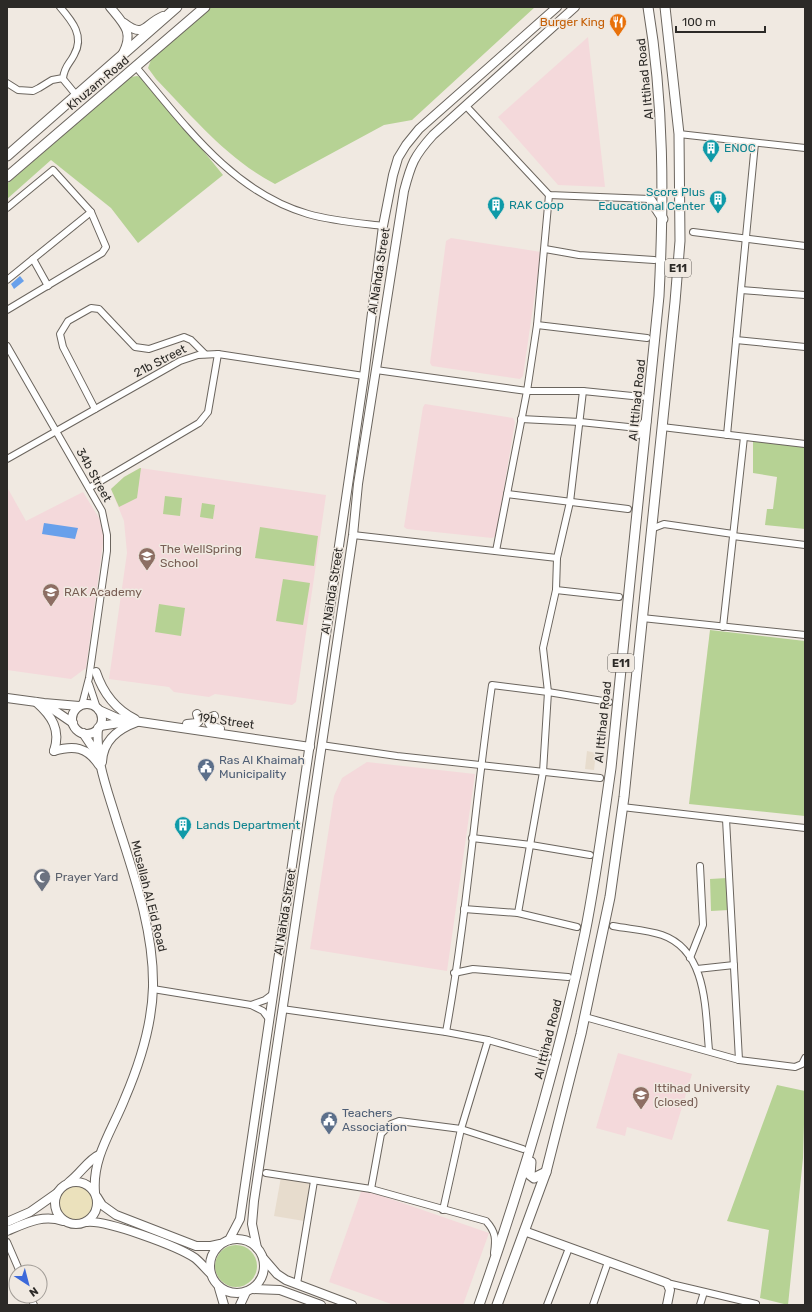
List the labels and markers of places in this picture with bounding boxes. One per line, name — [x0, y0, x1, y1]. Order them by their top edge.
restaurant icon: Burger King — [608, 12, 628, 37]
place label: Burger King — [540, 15, 605, 29]
building icon: ENOC — [701, 138, 721, 163]
place label: ENOC — [724, 141, 756, 155]
place label: Score Plus Educational Center — [598, 185, 705, 213]
building icon: Score Plus Educational Center — [708, 189, 728, 214]
building icon: RAK Coop — [486, 195, 506, 220]
place label: RAK Coop — [509, 198, 564, 212]
place label: The WellSpring School — [160, 542, 242, 570]
school or university icon: The WellSpring School — [137, 546, 157, 571]
school or university icon: RAK Academy — [41, 582, 61, 607]
place label: RAK Academy — [64, 585, 142, 599]
place label: Ras Al Khaimah Municipality — [219, 753, 305, 781]
public building icon: Ras Al Khaimah Municipality — [196, 757, 216, 782]
building icon: Lands Department — [173, 815, 193, 840]
place label: Lands Department — [196, 818, 300, 832]
mosque icon: Prayer Yard — [32, 867, 52, 892]
place label: Prayer Yard — [55, 870, 118, 884]
place label: Ittihad University (closed) — [654, 1081, 751, 1109]
school or university icon: Ittihad University (closed) — [631, 1085, 651, 1110]
place label: Teachers Association — [342, 1106, 407, 1134]
public building icon: Teachers Association — [319, 1110, 339, 1135]

